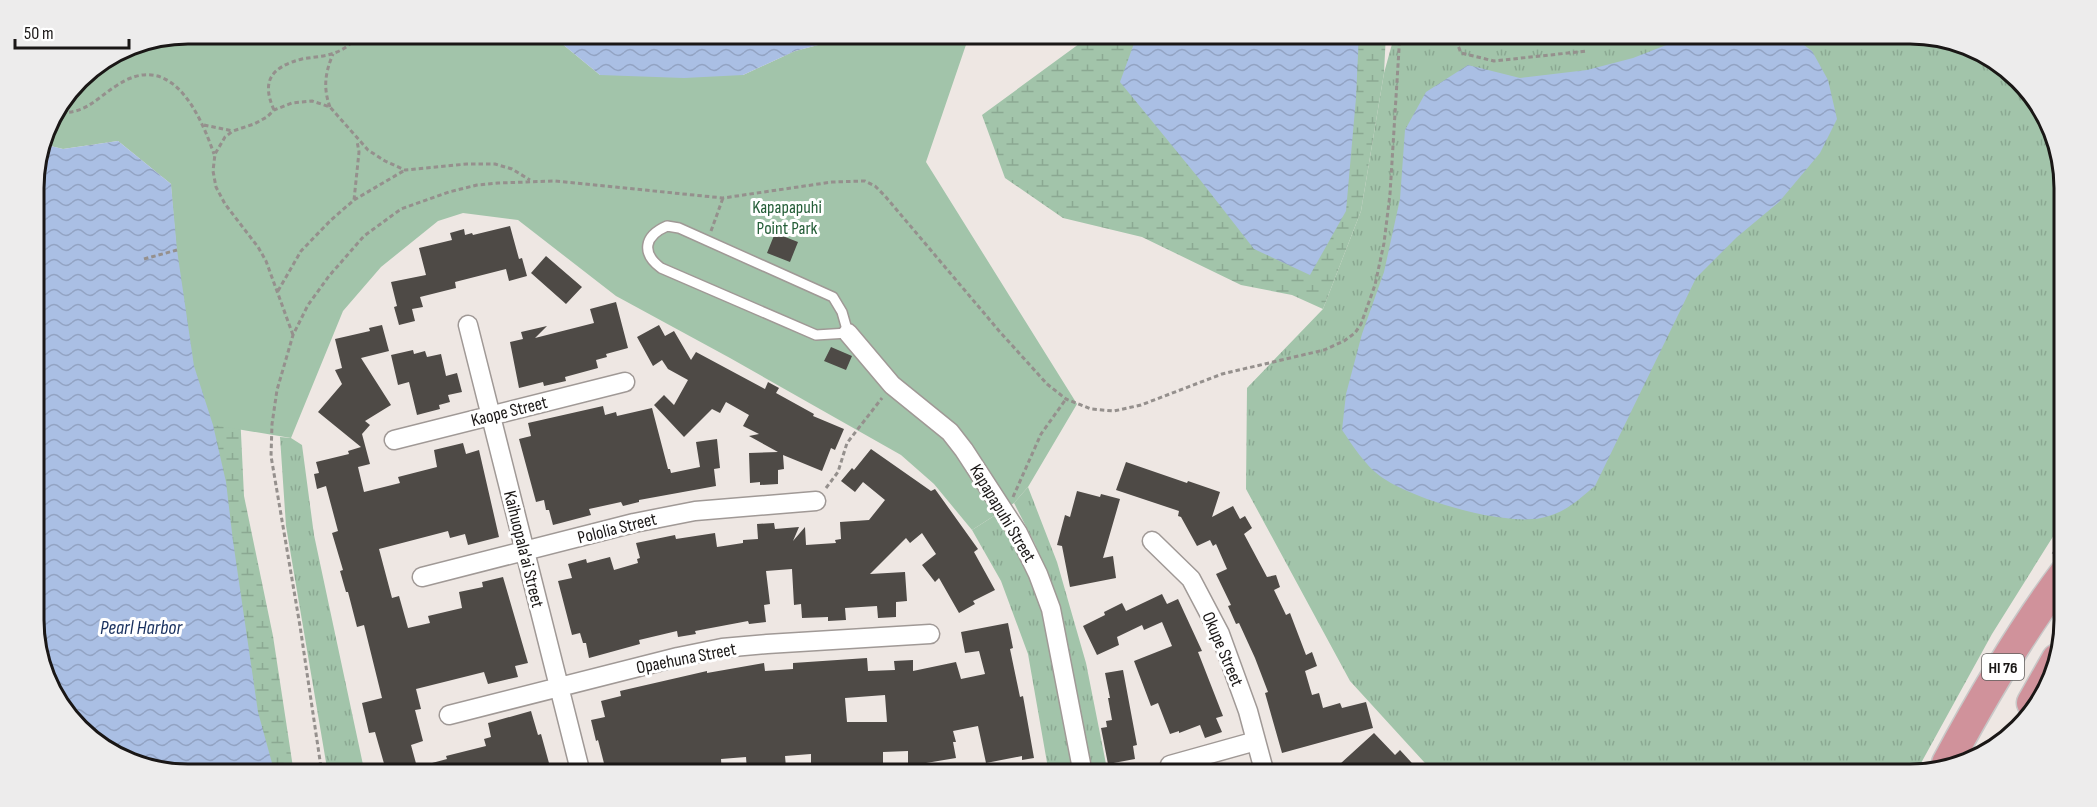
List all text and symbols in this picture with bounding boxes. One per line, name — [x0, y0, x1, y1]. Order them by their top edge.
scale bar — [15, 12, 129, 50]
text: 50 m — [24, 23, 54, 44]
park label: Kapapapuhi Point Park — [752, 197, 822, 239]
street label: Kaope Street — [469, 392, 550, 431]
street label: Kapapapuhi Street — [965, 460, 1040, 566]
street label: Kaihuopala'ai Street — [499, 489, 548, 610]
street label: Pololia Street — [575, 508, 659, 548]
street label: Okupe Street — [1197, 609, 1248, 690]
water label: Pearl Harbor — [100, 616, 183, 640]
street label: Opaehuna Street — [634, 638, 738, 678]
road number: HI 76 — [1982, 654, 2024, 680]

